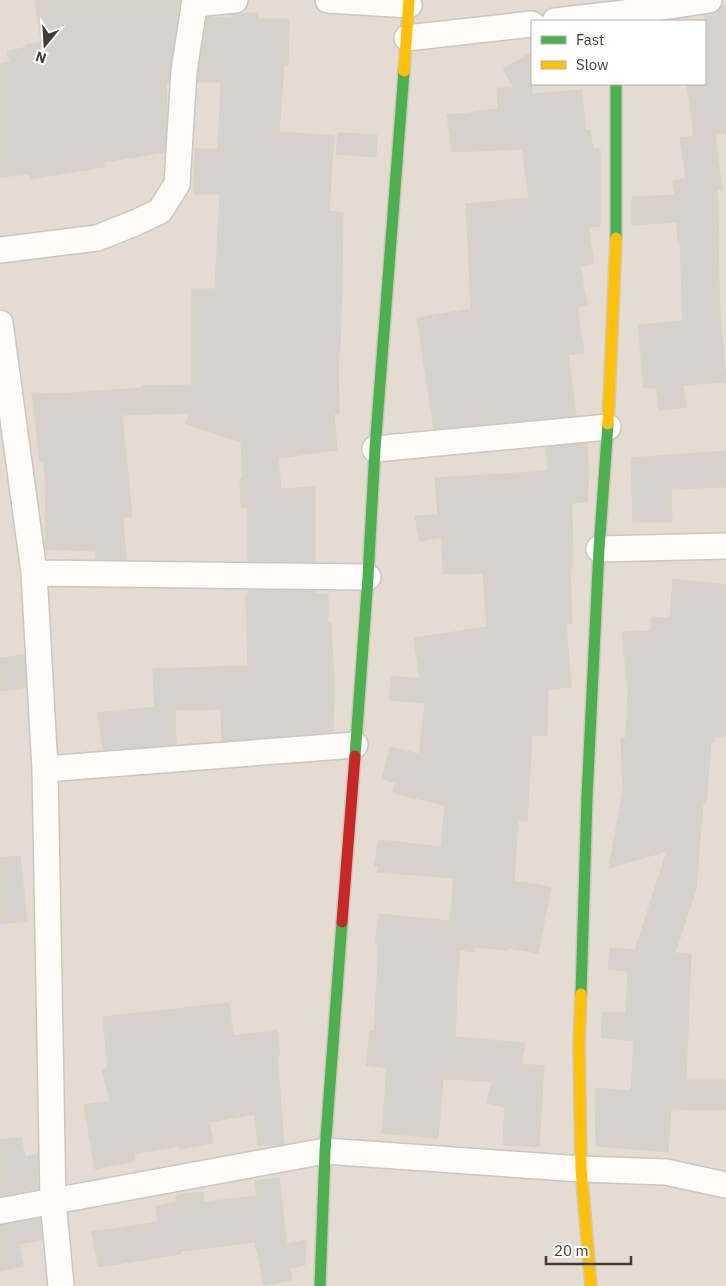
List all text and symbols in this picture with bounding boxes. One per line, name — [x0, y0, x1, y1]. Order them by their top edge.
north arrow — [20, 20, 70, 70]
legend — [531, 20, 706, 85]
text: Fast — [576, 30, 604, 49]
text: N — [33, 47, 49, 67]
text: Slow — [576, 55, 609, 74]
scale bar — [546, 1234, 631, 1266]
text: 20 m — [554, 1241, 589, 1260]

